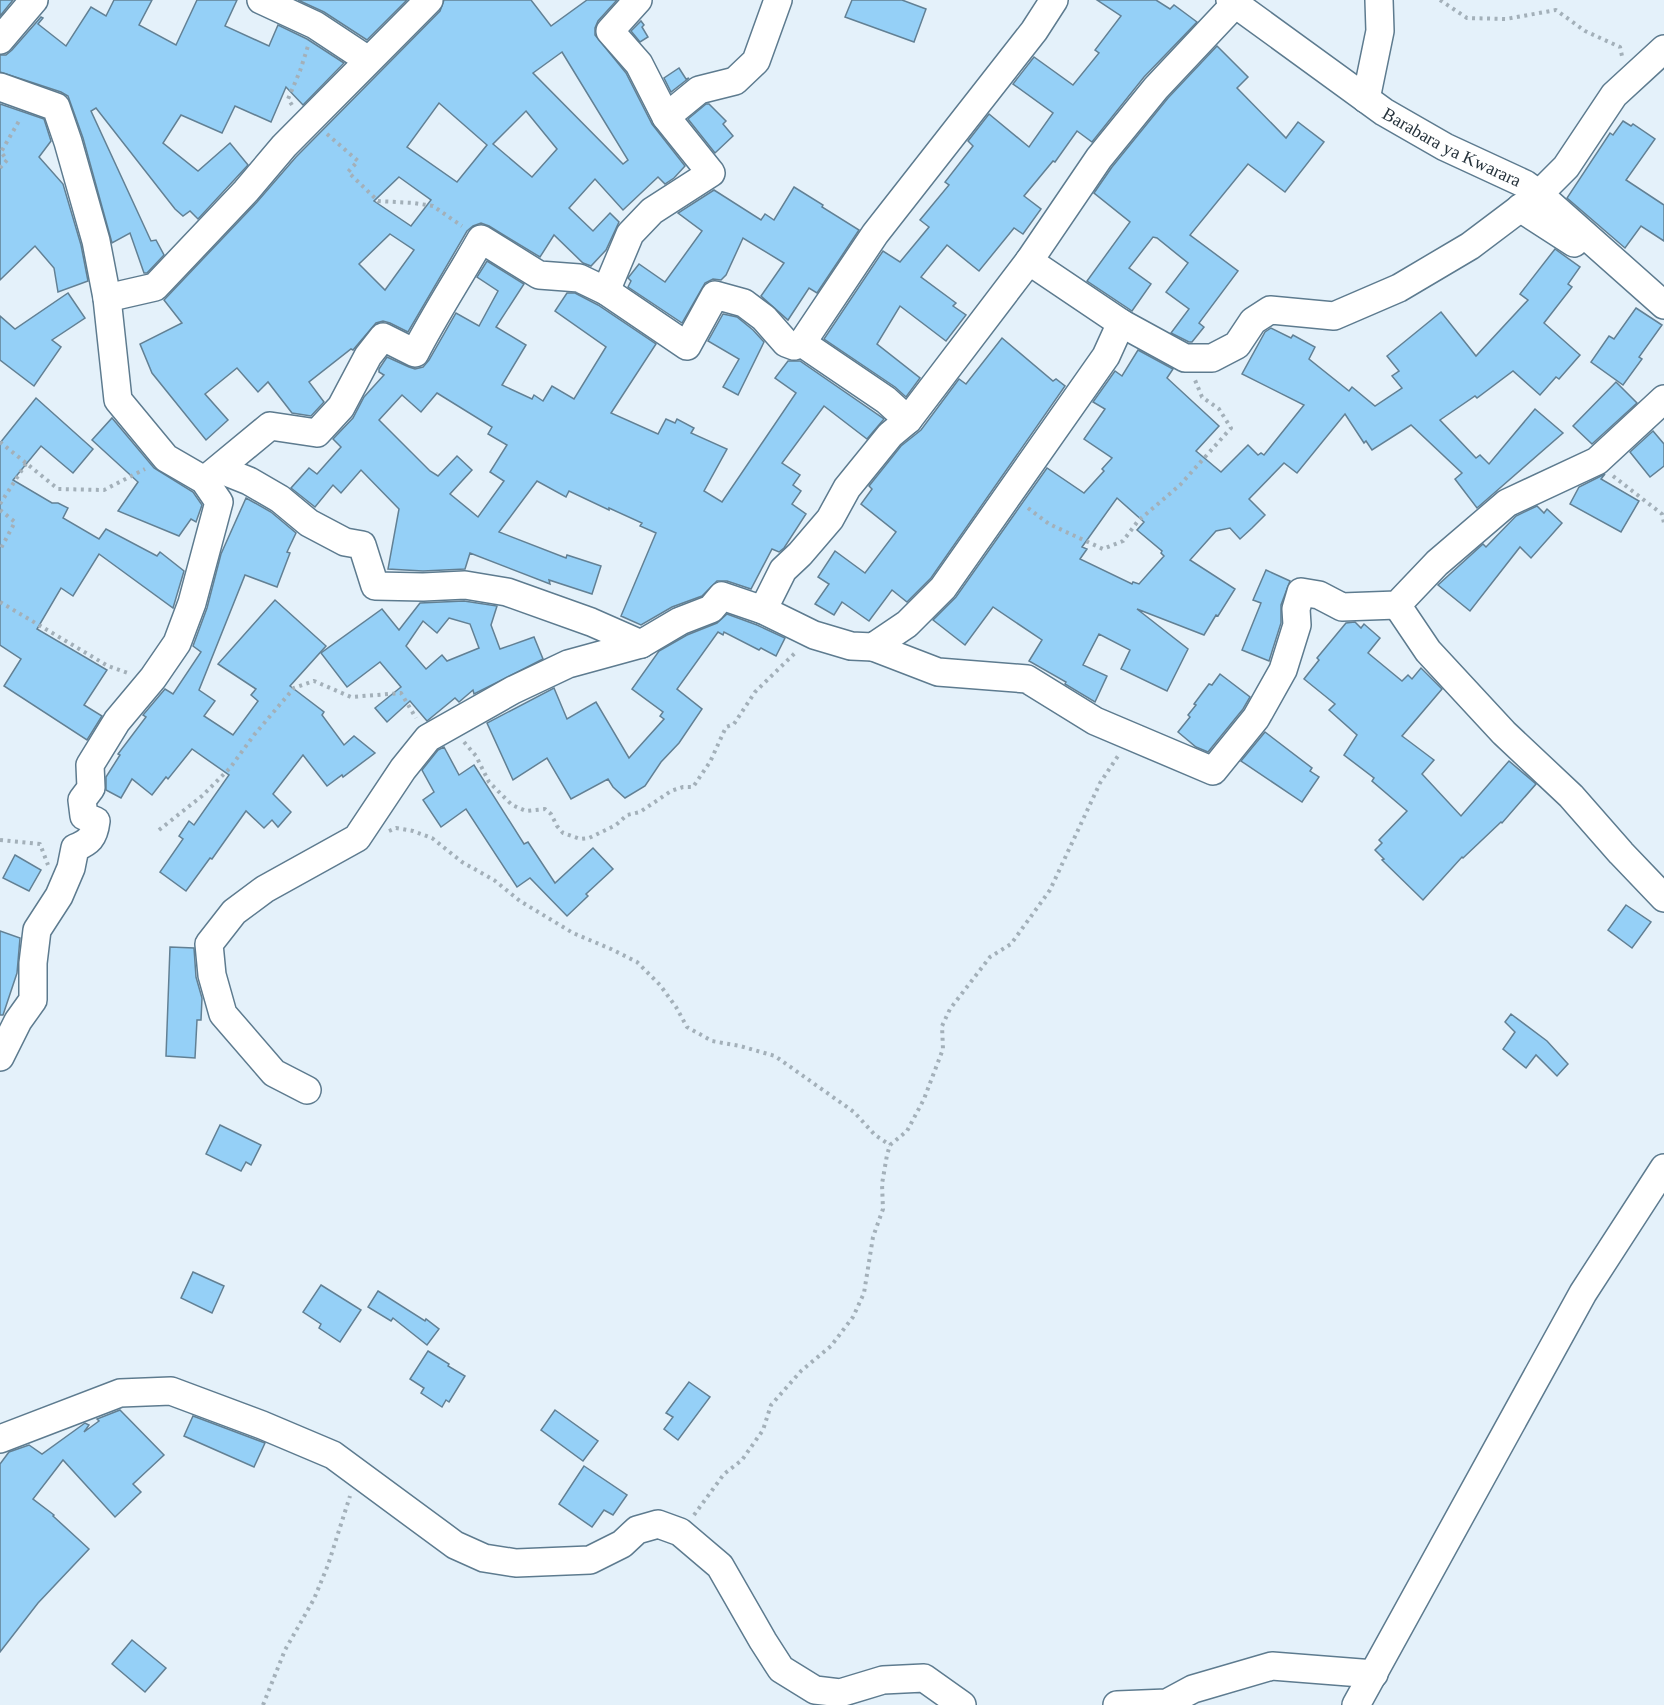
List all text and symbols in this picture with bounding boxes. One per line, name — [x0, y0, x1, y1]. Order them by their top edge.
street label: Barabara ya Kwarara — [1379, 103, 1524, 191]

